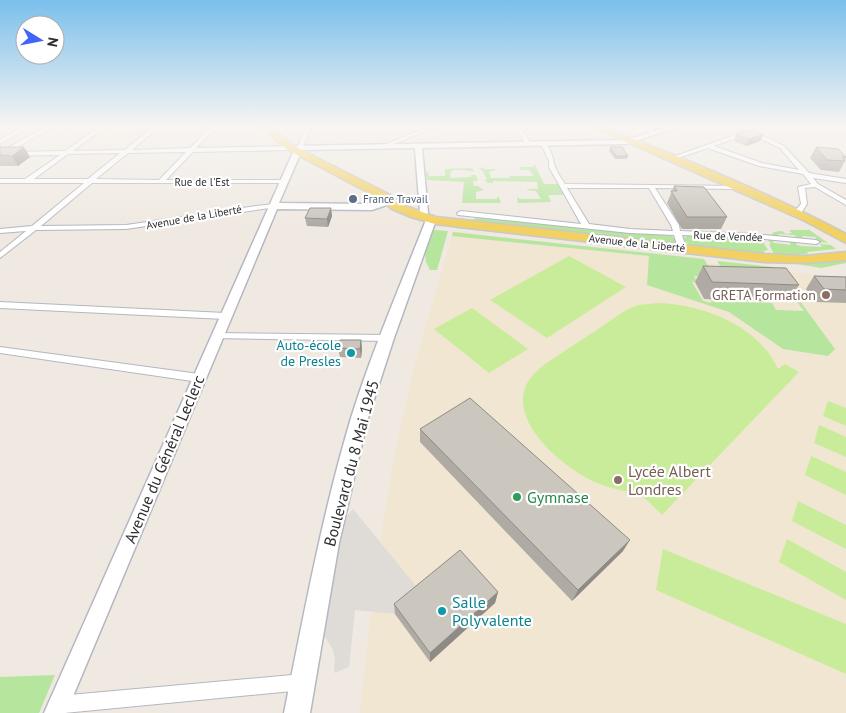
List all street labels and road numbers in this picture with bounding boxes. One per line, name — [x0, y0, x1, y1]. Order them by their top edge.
street label: Rue de l'Est — [174, 175, 230, 189]
street label: Avenue de la Liberté — [145, 202, 243, 232]
street label: Rue de Vendée — [693, 228, 763, 244]
street label: Avenue de la Liberté — [588, 231, 686, 255]
street label: Avenue du Général Leclerc — [119, 372, 209, 546]
street label: Boulevard du 8 Mai 1945 — [319, 378, 383, 548]

